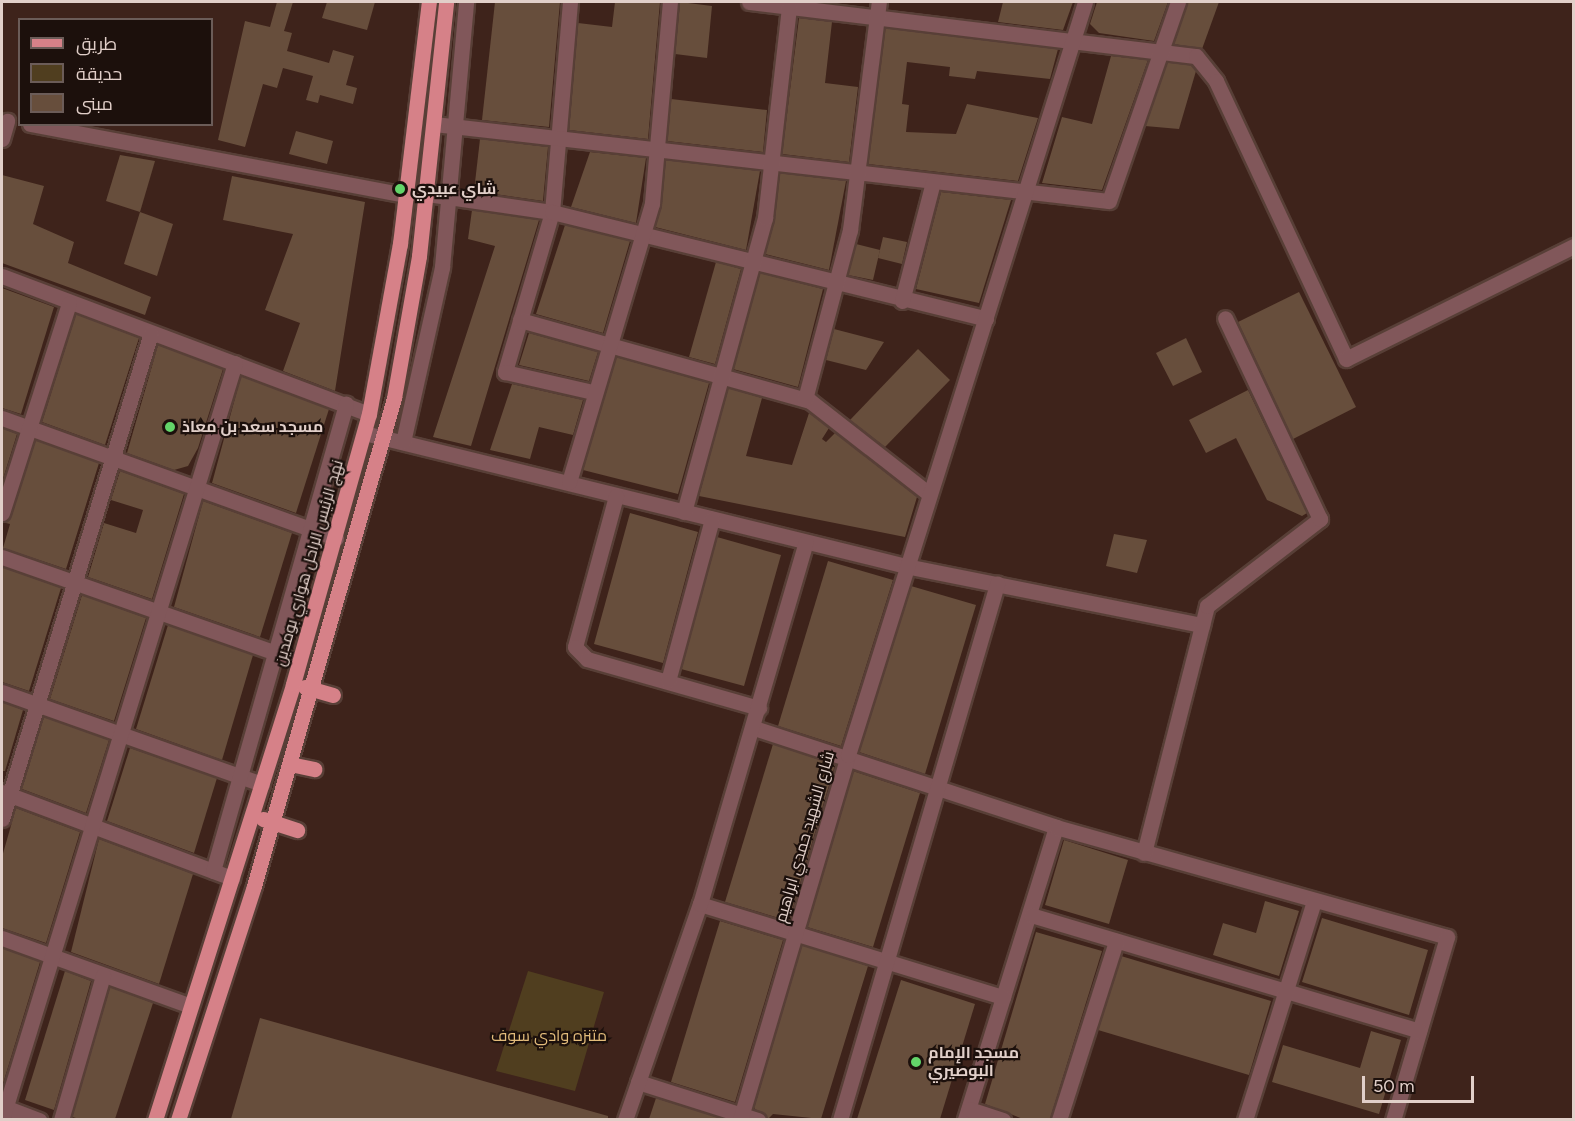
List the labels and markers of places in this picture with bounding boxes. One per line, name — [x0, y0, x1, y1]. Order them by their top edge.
place label: شاي عبيدي — [412, 179, 496, 199]
marker: شاي عبيدي — [393, 182, 407, 196]
place label: مسجد سعد بن معاذ — [182, 417, 323, 437]
marker: مسجد سعد بن معاذ — [163, 420, 177, 434]
place label: مسجد الإمام البوصيري — [928, 1043, 1019, 1081]
marker: مسجد الإمام البوصيري — [909, 1055, 923, 1069]

